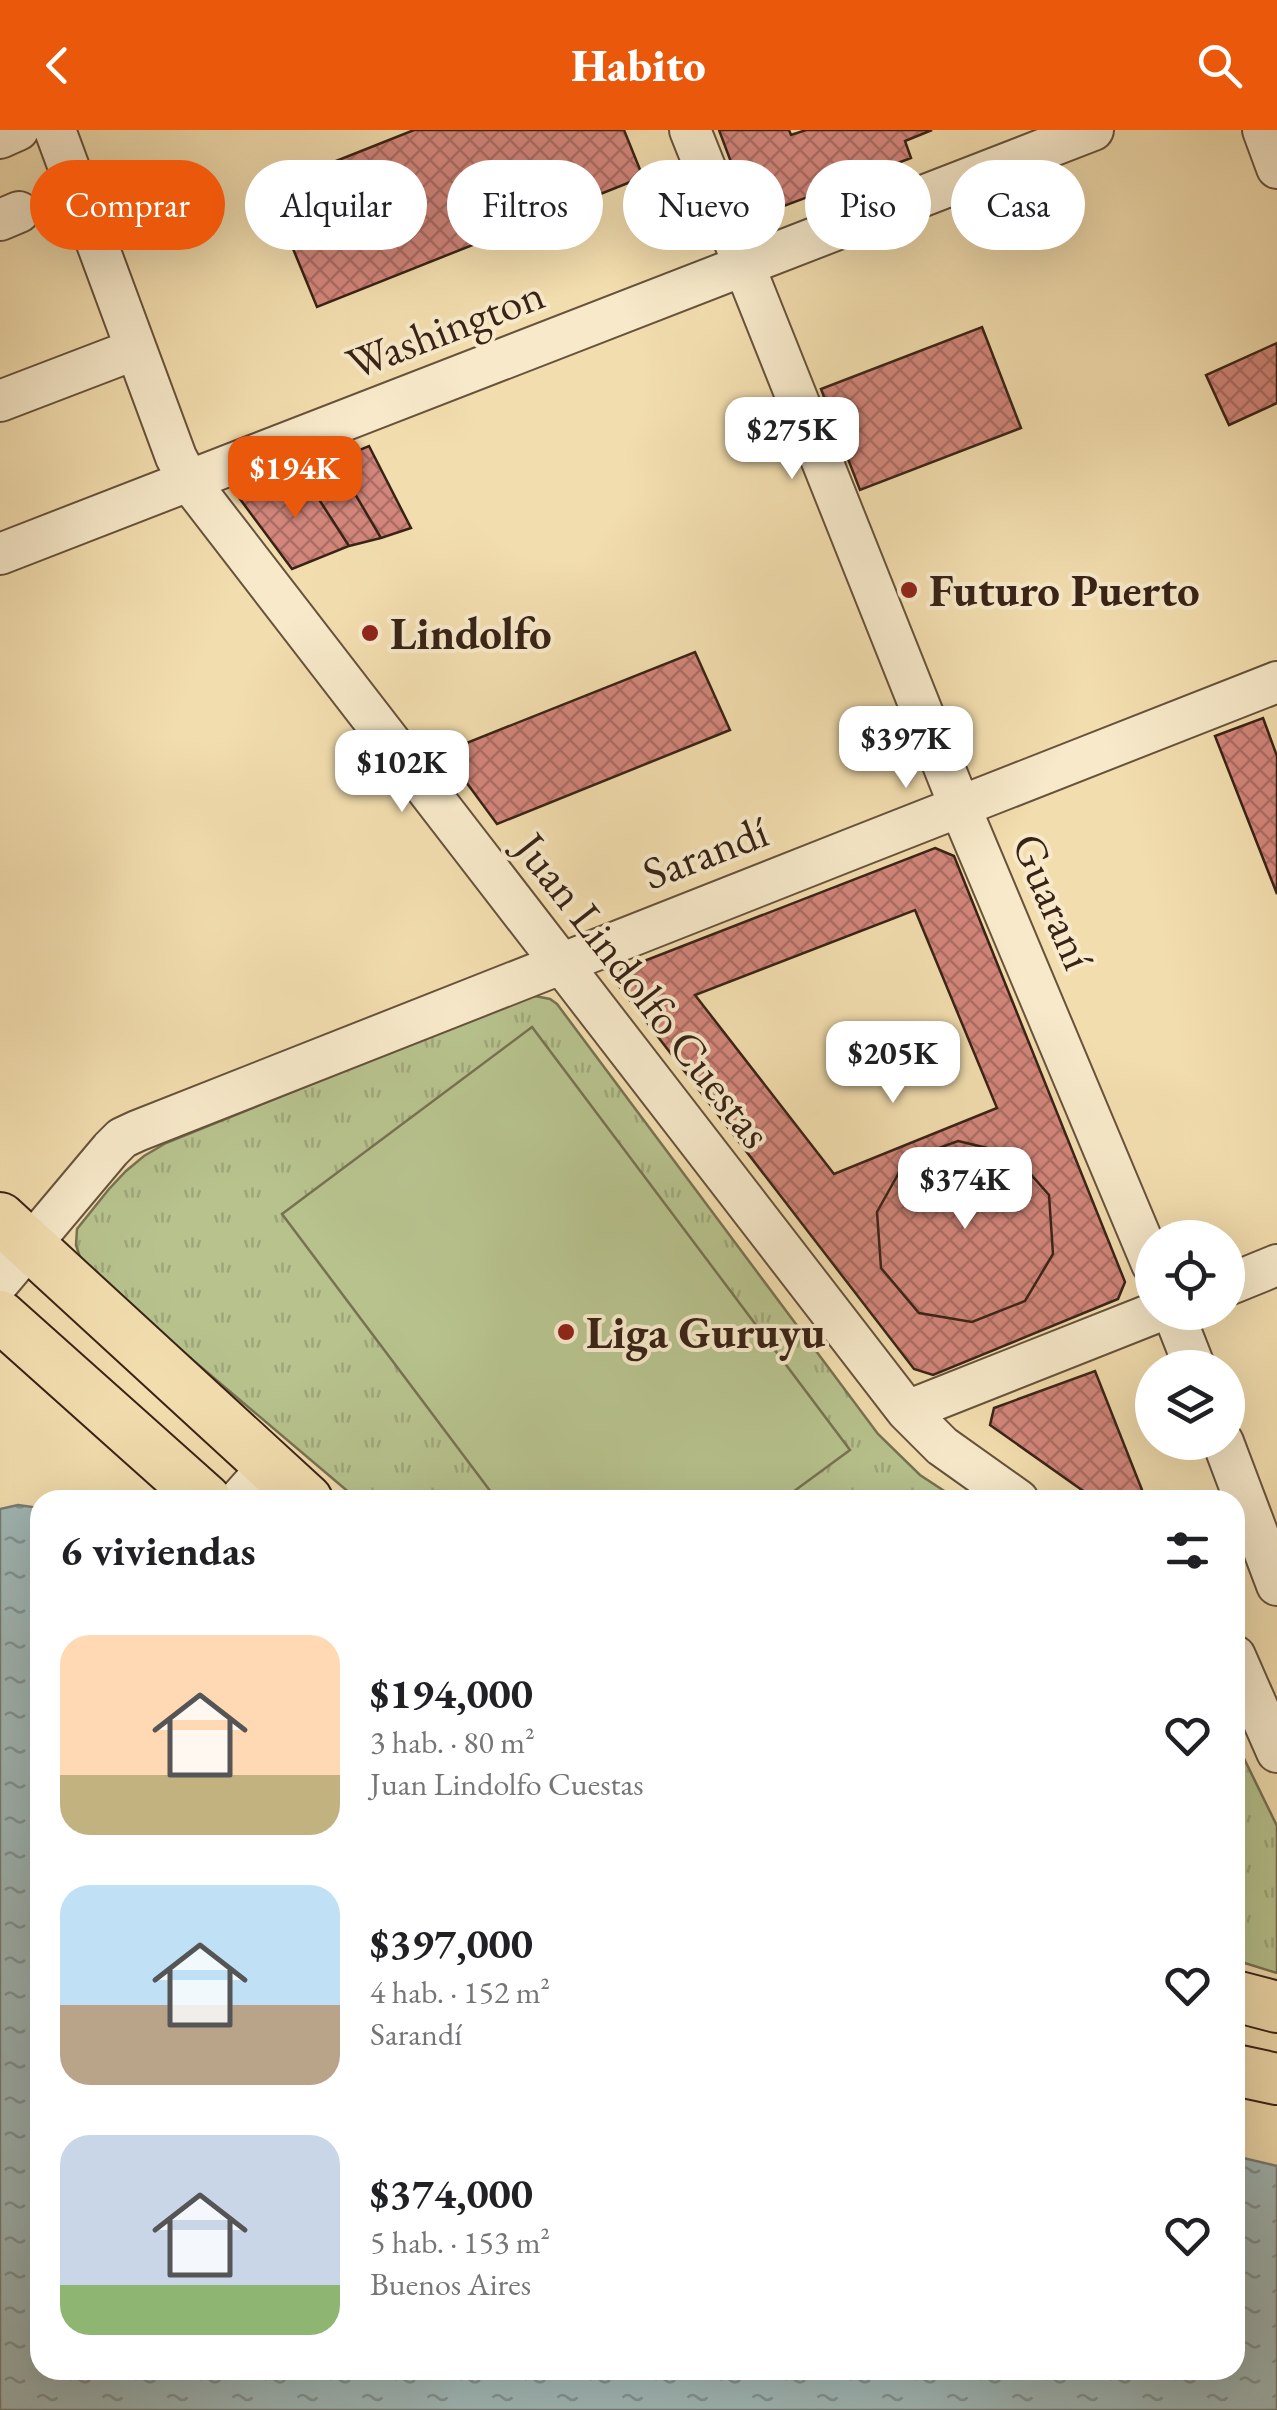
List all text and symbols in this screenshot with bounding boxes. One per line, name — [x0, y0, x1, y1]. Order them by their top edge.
text: Habito — [571, 36, 706, 94]
icon: back — [30, 38, 85, 93]
icon: search — [1192, 38, 1247, 93]
chip: Comprar — [30, 160, 225, 250]
chip: Alquilar — [245, 160, 427, 250]
chip: Filtros — [447, 160, 603, 250]
chip: Nuevo — [623, 160, 785, 250]
chip: Piso — [805, 160, 931, 250]
chip: Casa — [951, 160, 1085, 250]
street label: Washington — [338, 264, 552, 392]
pin: $275K — [722, 397, 862, 482]
text: $275K — [747, 408, 837, 450]
pin: $194K — [225, 436, 365, 521]
text: $194K — [250, 447, 340, 489]
place label: Futuro Puerto — [929, 561, 1200, 619]
marker: Futuro Puerto — [898, 579, 920, 601]
place label: Lindolfo — [390, 604, 552, 662]
marker: Lindolfo — [359, 622, 381, 644]
pin: $397K — [836, 706, 976, 791]
text: $397K — [861, 717, 951, 759]
pin: $102K — [332, 730, 472, 815]
text: $102K — [357, 741, 447, 783]
street label: Sarandí — [634, 801, 777, 902]
street label: Juan Lindolfo Cuestas — [500, 817, 785, 1159]
street label: Guaraní — [1000, 824, 1109, 979]
pin: $205K — [823, 1021, 963, 1106]
text: $205K — [848, 1032, 938, 1074]
pin: $374K — [895, 1147, 1035, 1232]
text: $374K — [920, 1158, 1010, 1200]
map controls — [1135, 1220, 1245, 1460]
button: locate — [1135, 1220, 1245, 1330]
place label: Liga Guruyu — [586, 1303, 826, 1362]
marker: Liga Guruyu — [555, 1321, 577, 1343]
button: layers — [1135, 1350, 1245, 1460]
text: 6 viviendas — [60, 1523, 256, 1578]
icon: filters — [1160, 1523, 1215, 1578]
text: $194,000 — [370, 1666, 533, 1721]
icon: home — [140, 1675, 260, 1795]
icon: heart — [1160, 1708, 1215, 1763]
text: 3 hab. · 80 m² — [370, 1721, 535, 1763]
text: Juan Lindolfo Cuestas — [370, 1763, 644, 1805]
text: $397,000 — [370, 1916, 533, 1971]
icon: home — [140, 1925, 260, 2045]
icon: heart — [1160, 1958, 1215, 2013]
text: 4 hab. · 152 m² — [370, 1971, 550, 2013]
text: Sarandí — [370, 2013, 462, 2055]
text: $374,000 — [370, 2166, 533, 2221]
icon: home — [140, 2175, 260, 2295]
icon: heart — [1160, 2208, 1215, 2263]
text: 5 hab. · 153 m² — [370, 2221, 550, 2263]
text: Buenos Aires — [370, 2263, 531, 2305]

